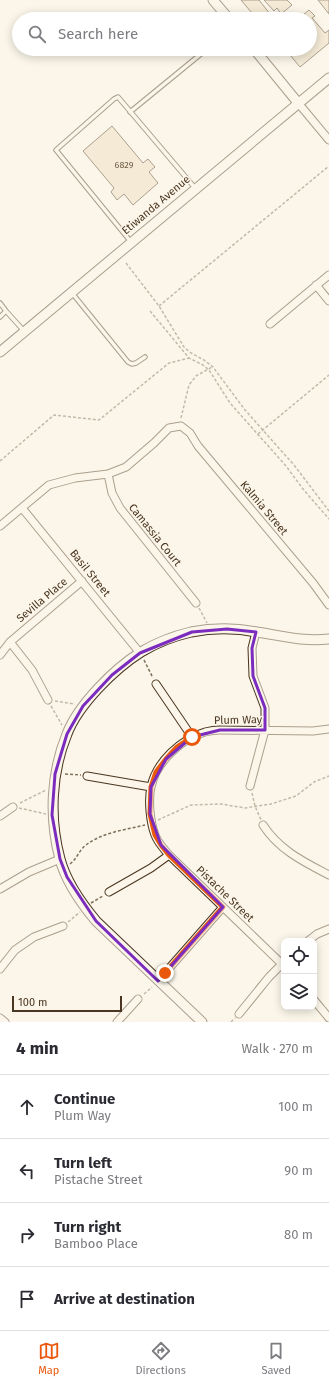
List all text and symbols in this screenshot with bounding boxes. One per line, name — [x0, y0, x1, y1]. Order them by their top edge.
search box — [12, 12, 317, 56]
icon: search — [26, 23, 48, 45]
text: Search here — [58, 25, 138, 43]
house number: 6829 — [115, 160, 134, 170]
street label: Etiwanda Avenue — [119, 173, 193, 237]
street label: Kalmia Street — [238, 478, 290, 538]
street label: Camassia Court — [126, 501, 184, 569]
street label: Basil Street — [67, 547, 113, 599]
street label: Sevilla Place — [14, 575, 70, 625]
street label: Plum Way — [214, 713, 263, 727]
route start — [183, 728, 201, 746]
street label: Pistache Street — [194, 863, 256, 925]
map controls — [281, 938, 317, 1010]
button: locate — [281, 938, 317, 974]
route end — [156, 964, 174, 982]
button: layers — [281, 974, 317, 1010]
scale bar — [12, 994, 122, 1013]
text: 100 m — [18, 996, 47, 1009]
text: 4 min — [16, 1038, 59, 1059]
text: Walk · 270 m — [241, 1041, 313, 1056]
text: Continue — [54, 1090, 115, 1108]
icon: ahead — [16, 1096, 38, 1118]
text: 100 m — [278, 1099, 313, 1114]
text: Plum Way — [54, 1108, 111, 1123]
text: Turn left — [54, 1154, 112, 1172]
icon: left — [16, 1160, 38, 1182]
text: 90 m — [284, 1163, 313, 1178]
text: Pistache Street — [54, 1172, 143, 1187]
text: Turn right — [54, 1218, 121, 1236]
icon: right — [16, 1224, 38, 1246]
text: 80 m — [284, 1227, 313, 1242]
text: Bamboo Place — [54, 1236, 138, 1251]
icon: arrive — [16, 1288, 38, 1310]
text: Arrive at destination — [54, 1290, 195, 1308]
tab: Map — [38, 1340, 60, 1377]
tab: Directions — [135, 1340, 186, 1377]
tab: Saved — [261, 1340, 291, 1377]

